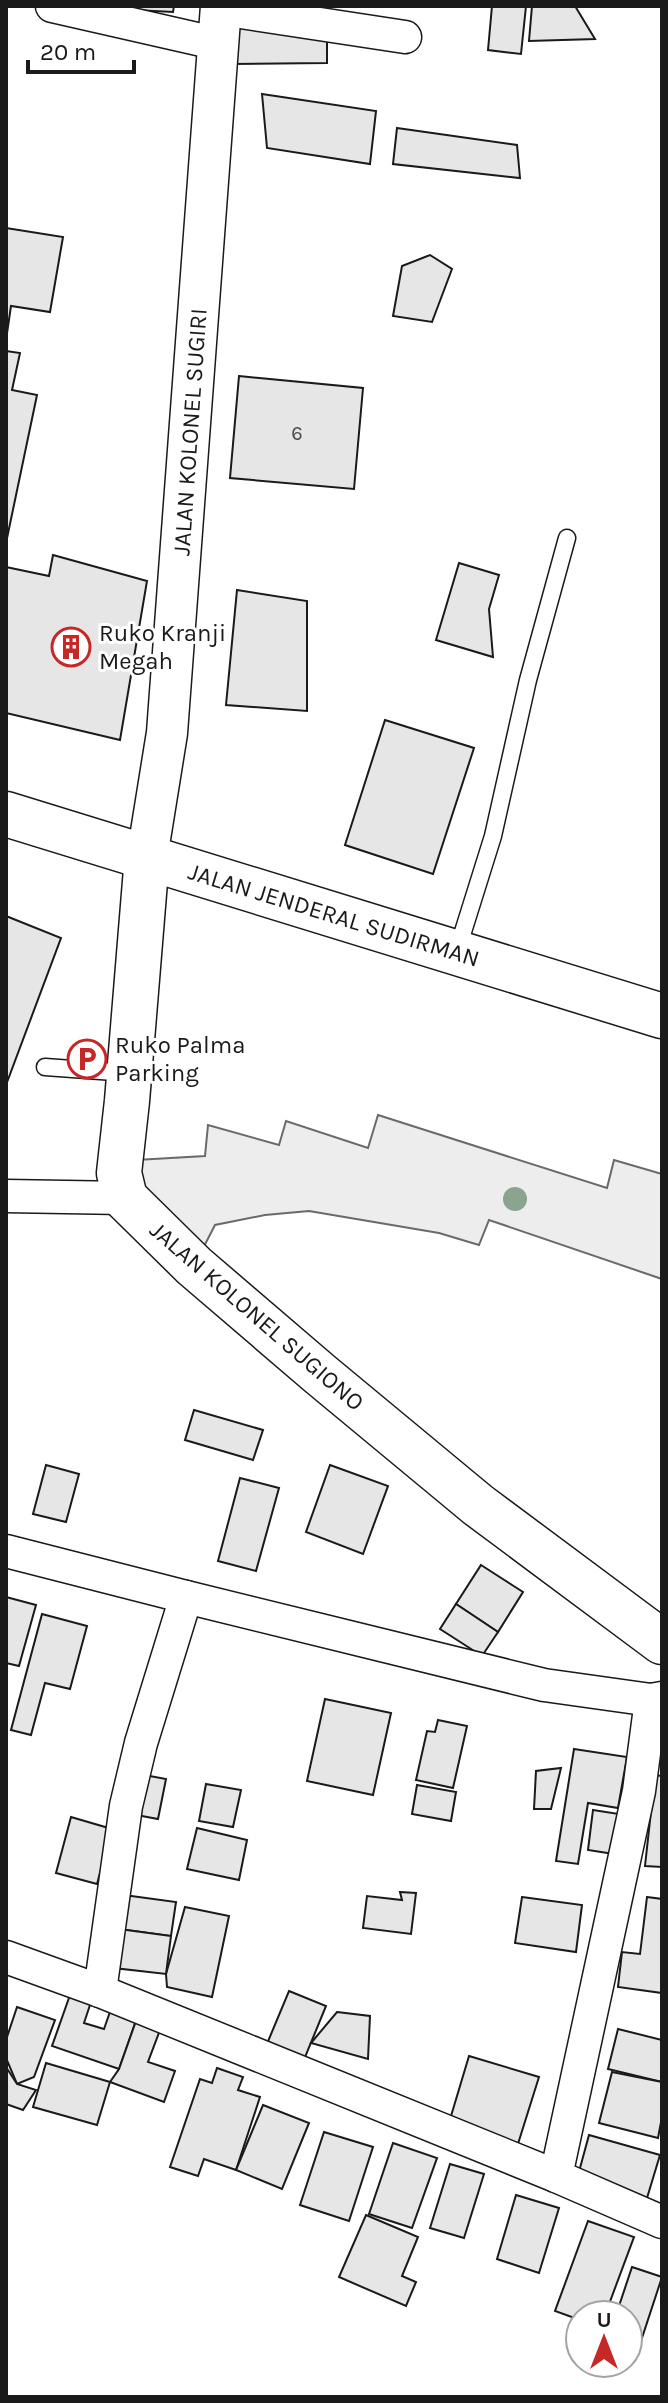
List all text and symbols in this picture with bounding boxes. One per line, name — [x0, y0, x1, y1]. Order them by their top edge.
scale bar — [28, 24, 134, 74]
text: 20 m — [40, 38, 96, 66]
street label: JALAN KOLONEL SUGIRI — [167, 307, 213, 557]
house number: 6 — [291, 422, 303, 445]
place label: Ruko Kranji Megah — [99, 619, 226, 675]
building icon: Ruko Kranji Megah — [50, 626, 92, 668]
street label: JALAN JENDERAL SUDIRMAN — [185, 857, 483, 973]
place label: Ruko Palma Parking — [115, 1031, 245, 1087]
parking icon: Ruko Palma Parking — [66, 1038, 108, 1080]
street label: JALAN KOLONEL SUGIONO — [144, 1216, 370, 1416]
north arrow — [564, 2299, 644, 2379]
text: U — [596, 2307, 612, 2333]

